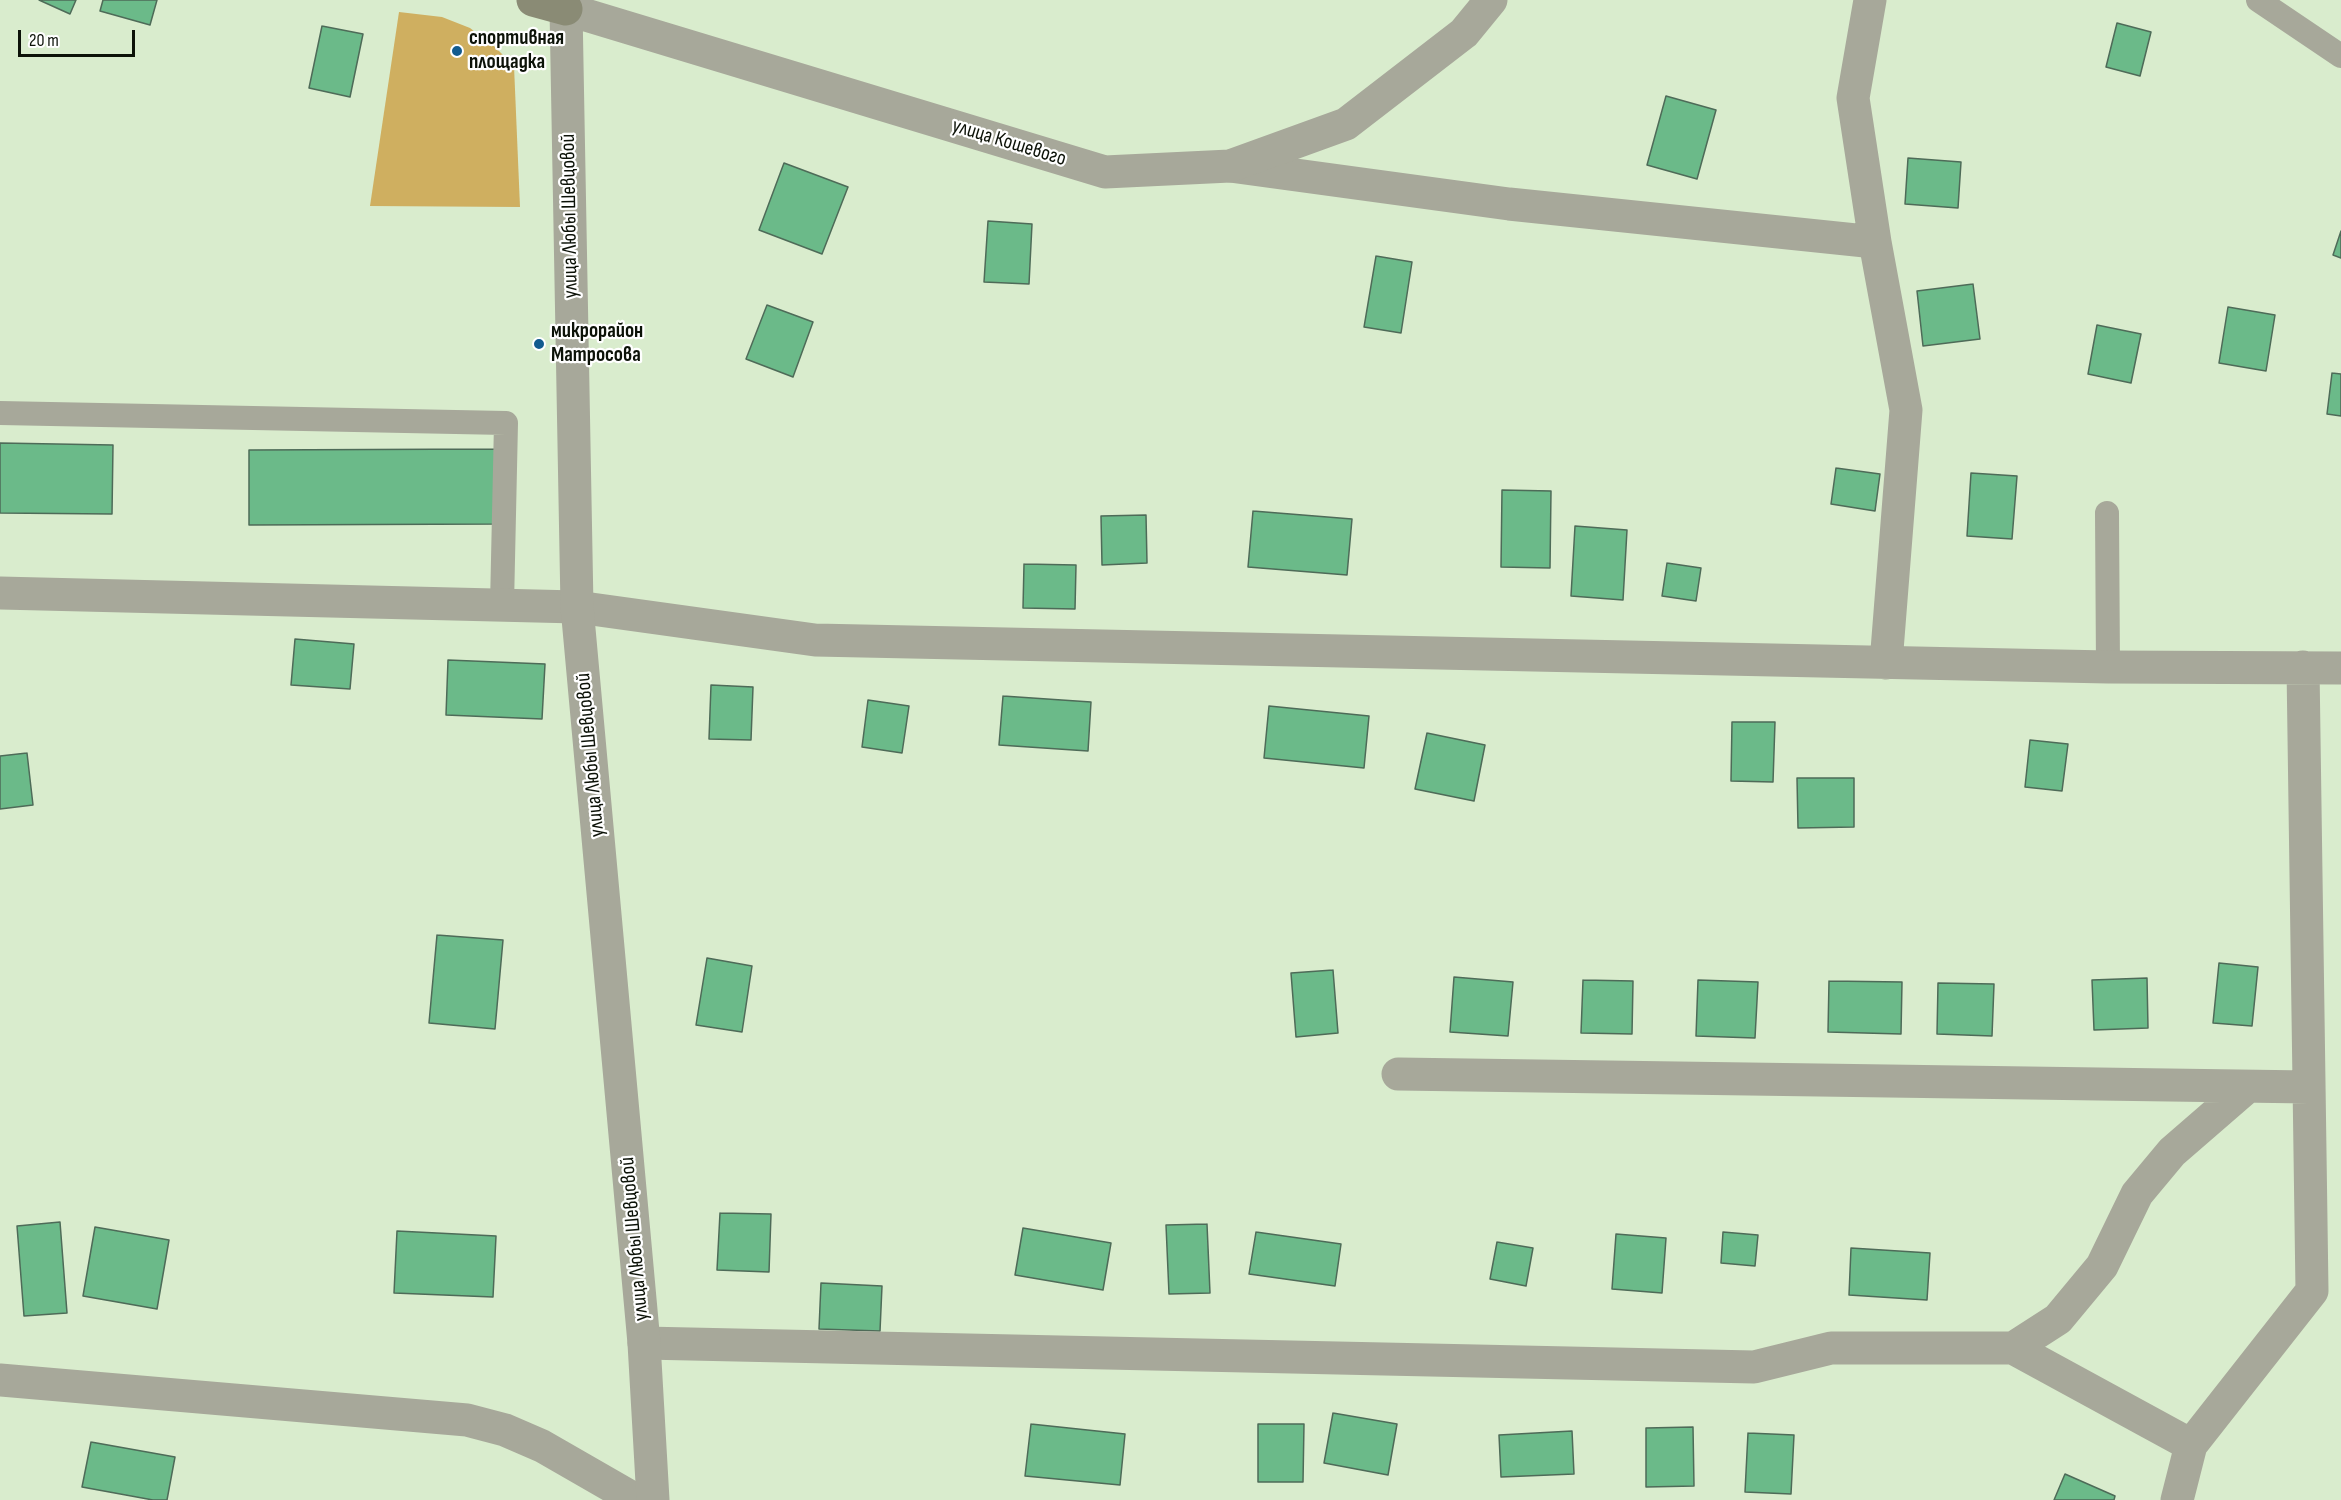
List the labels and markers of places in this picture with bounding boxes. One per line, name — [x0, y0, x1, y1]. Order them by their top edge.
place label: спортивная площадка — [469, 26, 564, 76]
marker: спортивная площадка — [450, 44, 464, 58]
place label: микрорайон Матросова — [551, 319, 643, 369]
marker: микрорайон Матросова — [532, 337, 546, 351]

